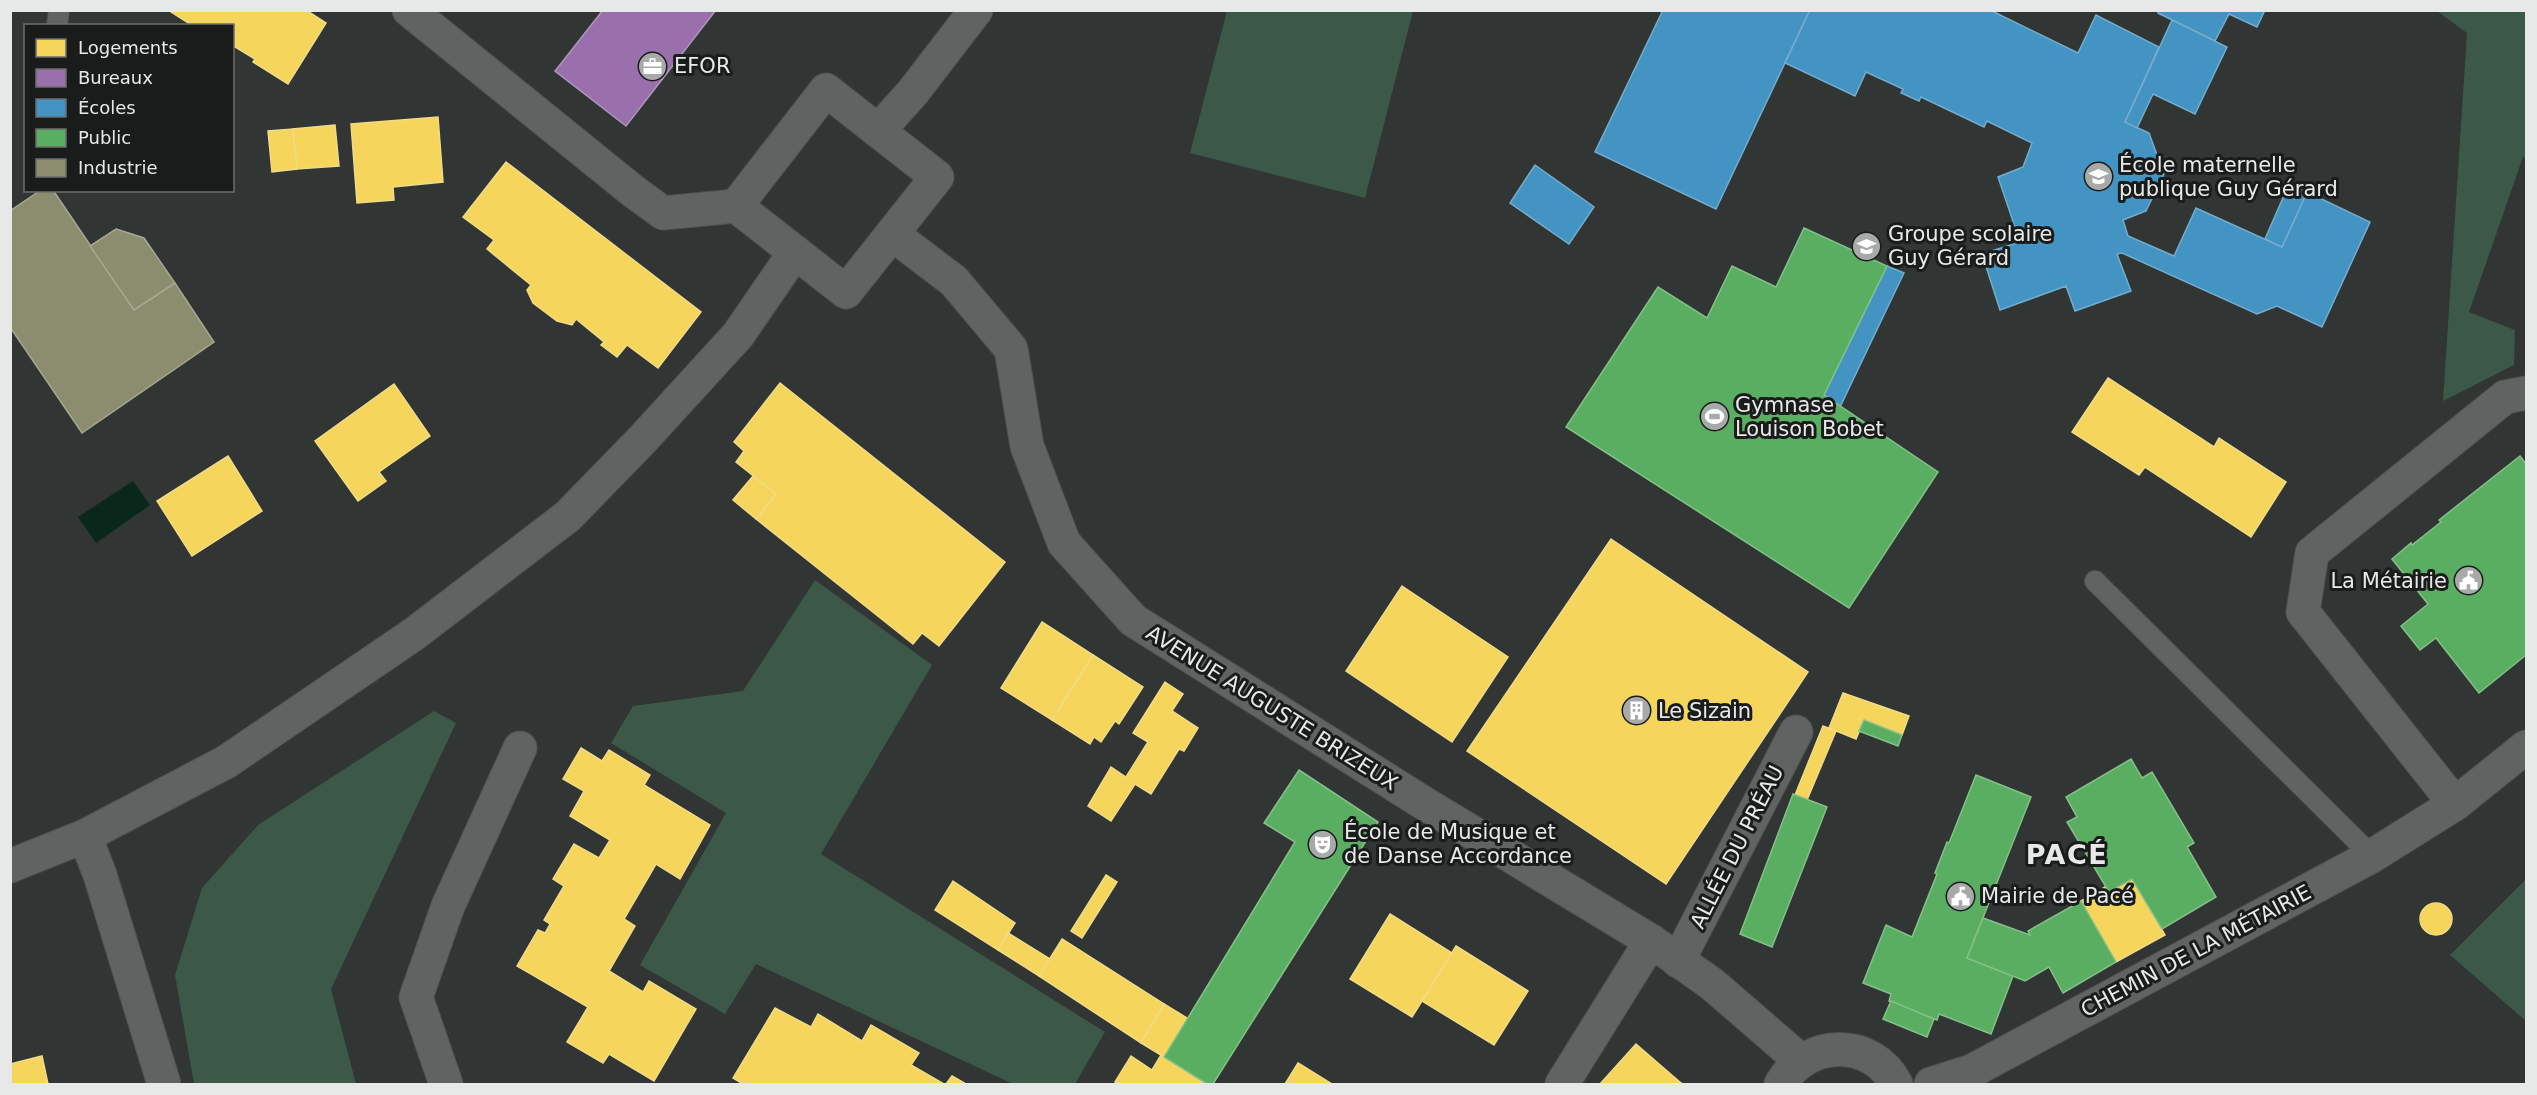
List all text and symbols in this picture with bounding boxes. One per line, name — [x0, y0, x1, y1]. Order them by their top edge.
legend — [24, 24, 234, 192]
text: Logements — [78, 37, 178, 58]
office icon: EFOR — [637, 50, 669, 82]
place label: EFOR — [674, 54, 730, 78]
text: Bureaux — [78, 67, 153, 88]
text: Écoles — [78, 97, 136, 118]
text: Public — [78, 127, 131, 148]
place label: École maternelle publique Guy Gérard — [2119, 152, 2338, 201]
text: Industrie — [78, 157, 157, 178]
school or university icon: École maternelle publique Guy Gérard — [2082, 161, 2114, 193]
place label: Groupe scolaire Guy Gérard — [1888, 222, 2053, 270]
school or university icon: Groupe scolaire Guy Gérard — [1851, 230, 1883, 262]
place label: Gymnase Louison Bobet — [1735, 393, 1884, 441]
sports icon: Gymnase Louison Bobet — [1698, 401, 1730, 433]
public building icon: La Métairie — [2452, 565, 2484, 597]
place label: La Métairie — [2330, 569, 2447, 593]
street label: AVENUE AUGUSTE BRIZEUX — [1142, 621, 1402, 795]
building icon: Le Sizain — [1621, 695, 1653, 727]
place label: Le Sizain — [1658, 699, 1751, 723]
street label: ALLÉE DU PRÉAU — [1685, 761, 1788, 932]
place label: École de Musique et de Danse Accordance — [1344, 819, 1572, 868]
theatre icon: École de Musique et de Danse Accordance — [1307, 828, 1339, 860]
district label: PACÉ — [2026, 839, 2108, 870]
street label: CHEMIN DE LA MÉTAIRIE — [2076, 879, 2315, 1022]
public building icon: Mairie de Pacé — [1944, 880, 1976, 912]
place label: Mairie de Pacé — [1981, 884, 2134, 908]

